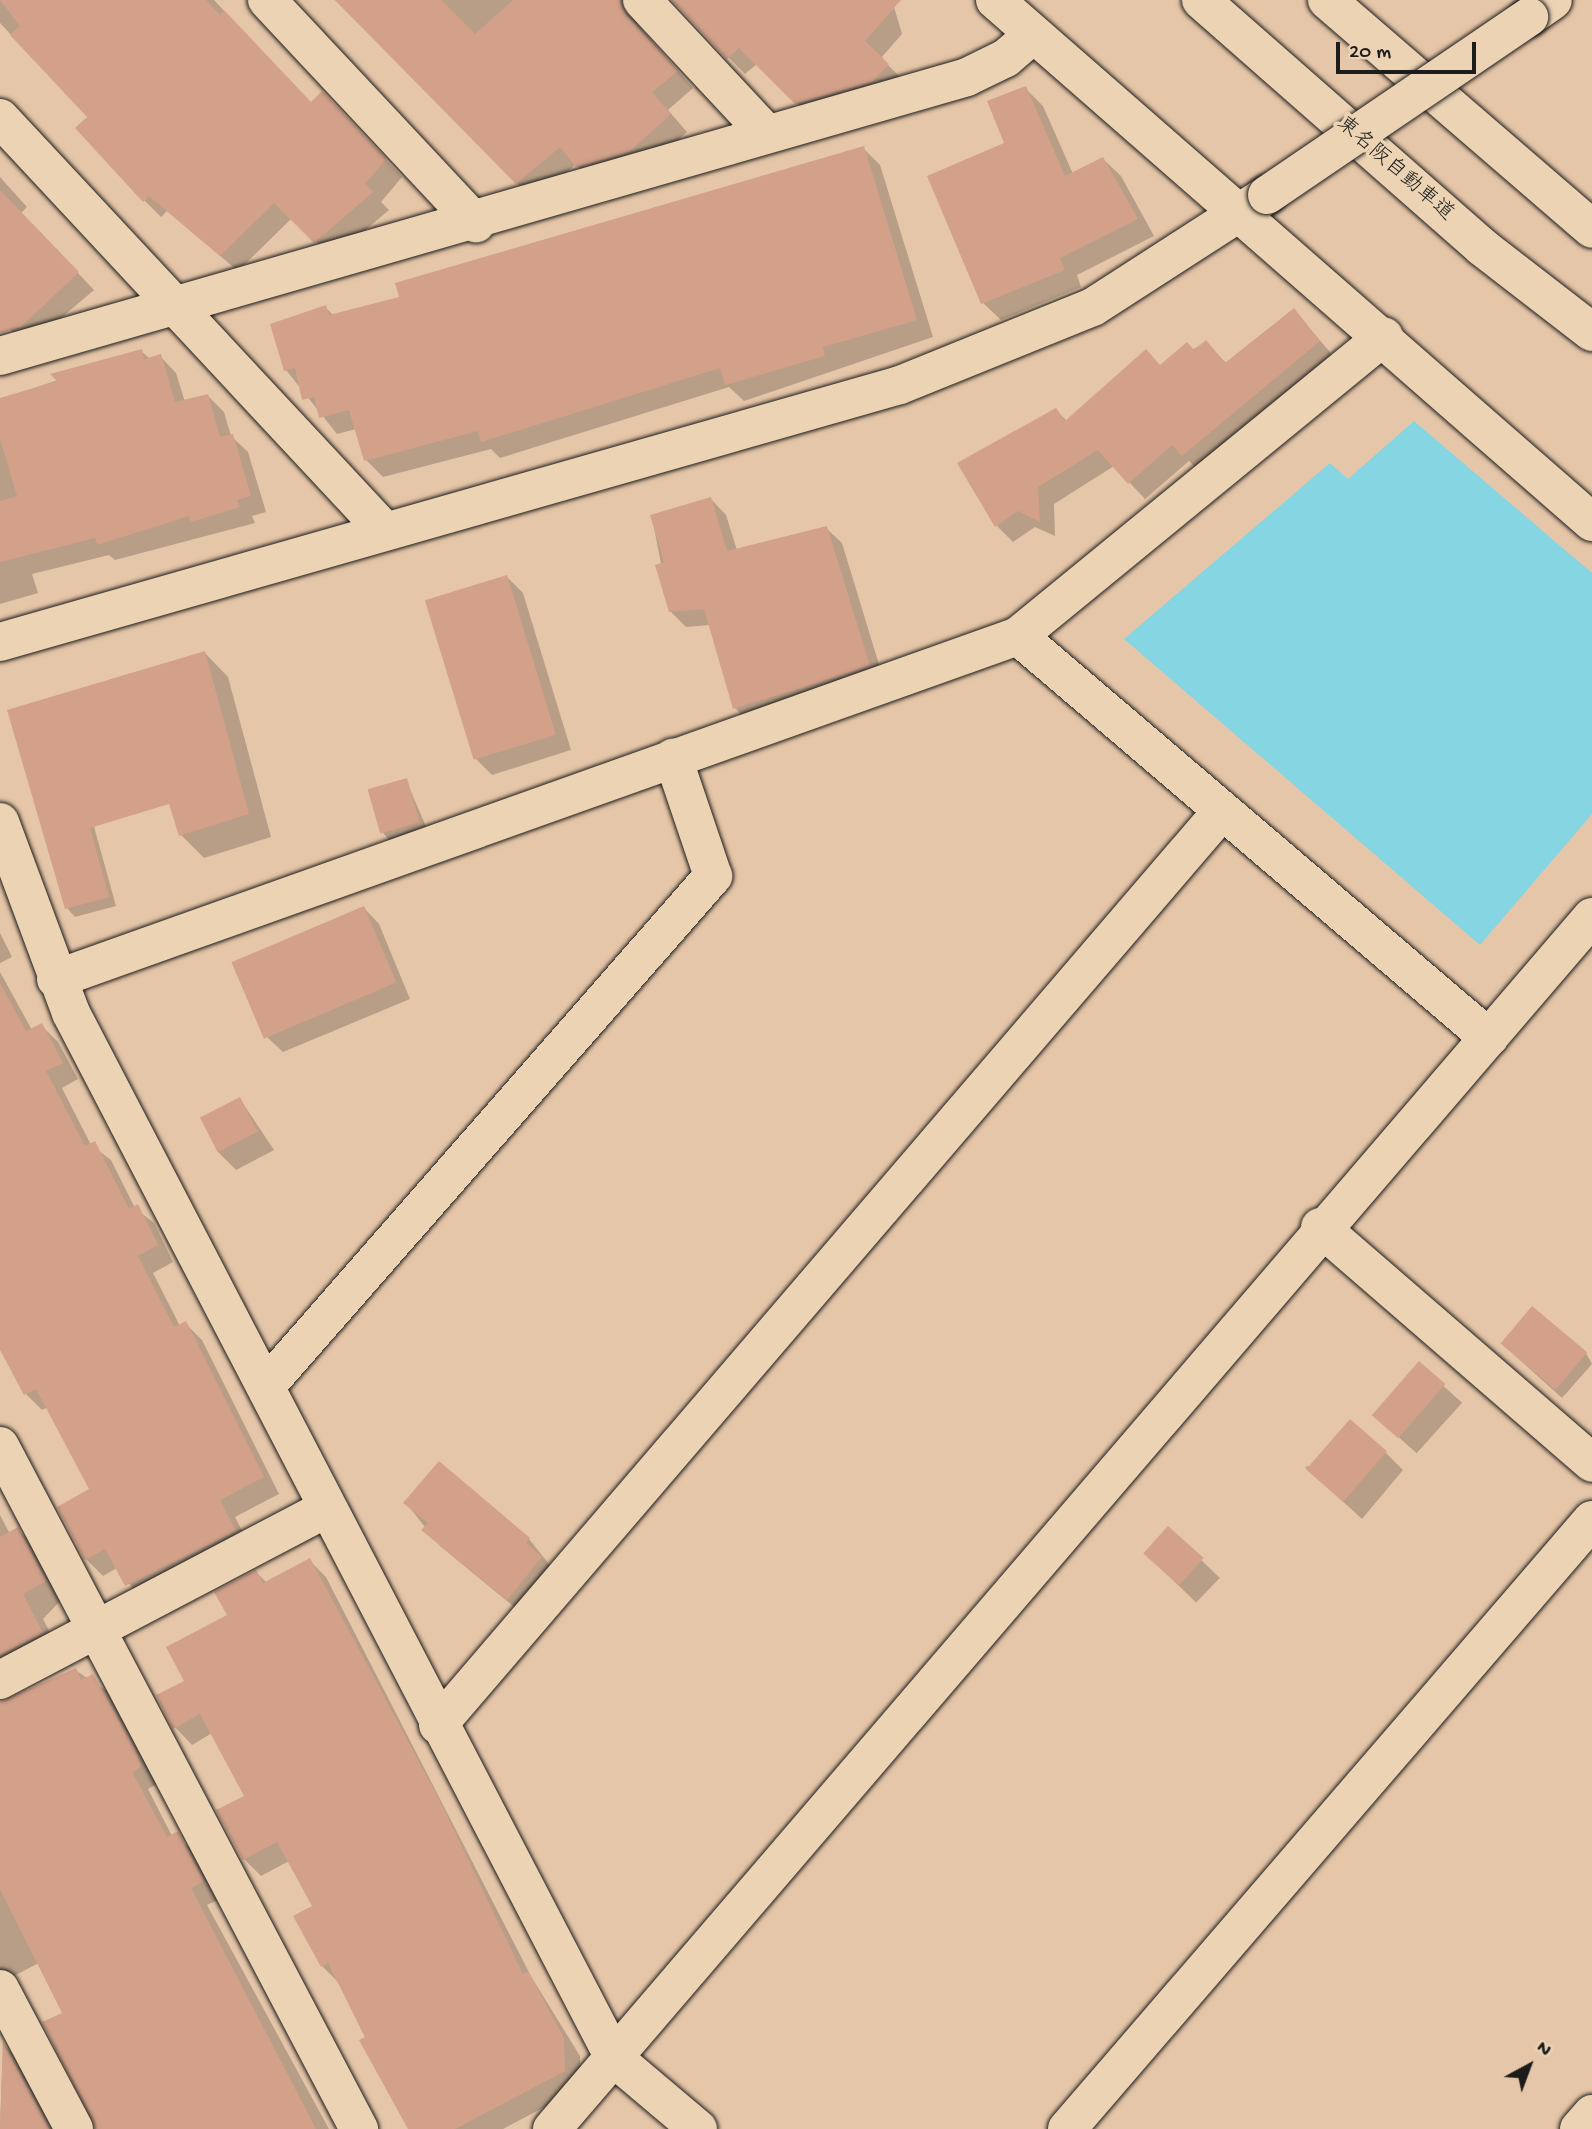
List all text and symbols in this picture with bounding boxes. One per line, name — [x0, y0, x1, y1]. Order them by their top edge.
scale bar — [1340, 28, 1480, 72]
text: 20 m — [1349, 41, 1391, 66]
street label: 東名阪自動車道 — [1330, 112, 1458, 228]
north arrow — [1494, 2031, 1564, 2101]
text: N — [1531, 2037, 1555, 2063]

